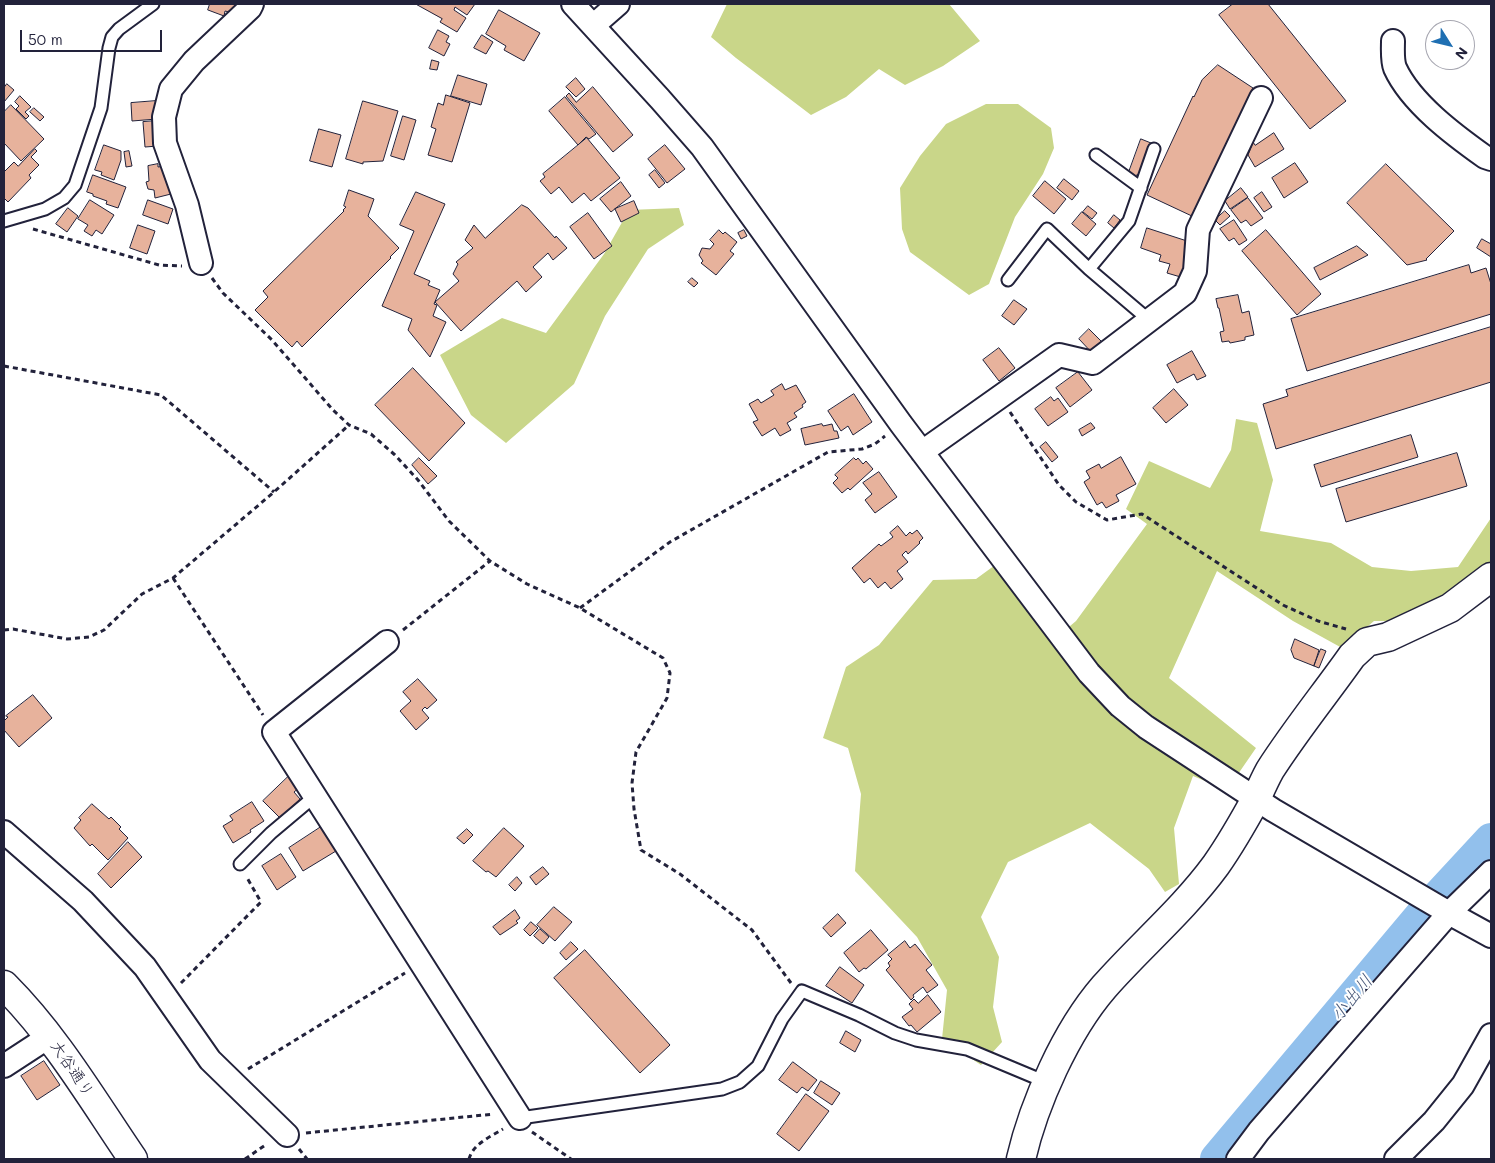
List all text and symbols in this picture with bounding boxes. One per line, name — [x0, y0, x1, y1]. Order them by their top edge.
scale bar — [22, 20, 165, 52]
north arrow — [1425, 20, 1475, 70]
text: 50 m — [28, 29, 63, 49]
text: N — [1451, 44, 1473, 63]
water label: 小出川 — [1326, 970, 1378, 1026]
street label: 大谷通り — [46, 1037, 98, 1101]

